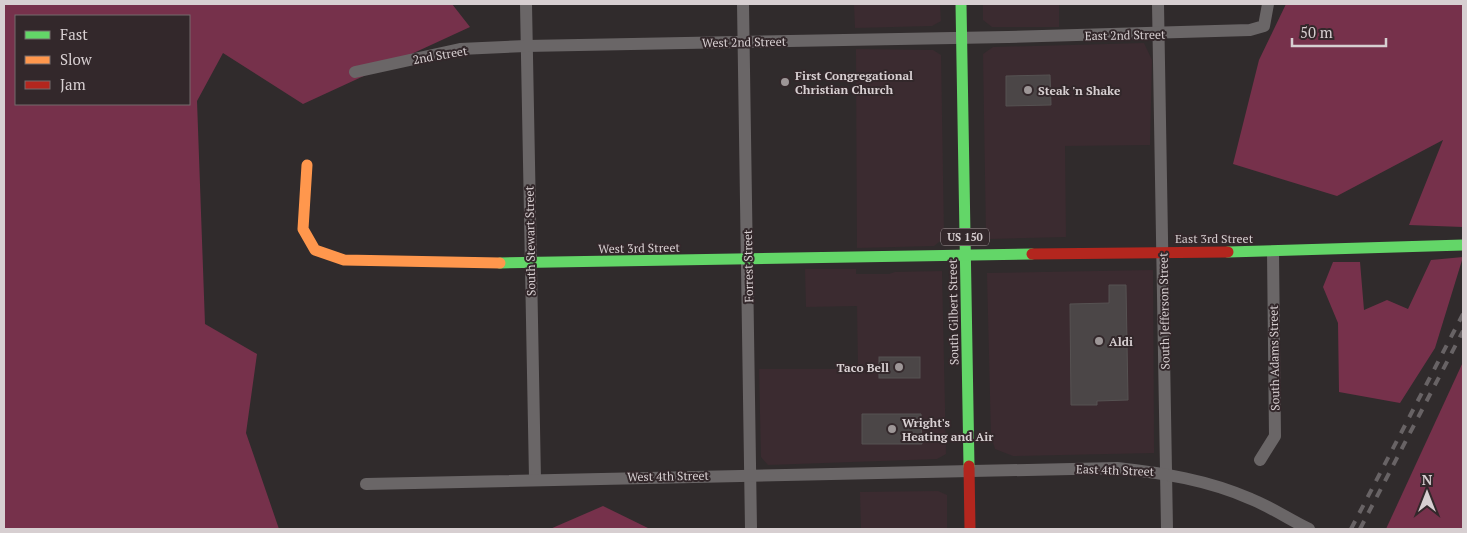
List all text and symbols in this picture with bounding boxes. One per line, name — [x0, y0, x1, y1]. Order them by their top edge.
legend — [15, 15, 190, 105]
scale bar — [1292, 15, 1386, 47]
text: 50 m — [1300, 22, 1333, 42]
text: Fast — [60, 24, 88, 44]
street label: East 2nd Street — [1085, 27, 1166, 43]
street label: West 2nd Street — [702, 34, 787, 50]
street label: 2nd Street — [412, 43, 469, 67]
text: Slow — [60, 49, 93, 69]
place label: First Congregational Christian Church — [795, 68, 913, 97]
text: Jam — [60, 74, 86, 94]
marker: First Congregational Christian Church — [779, 76, 791, 88]
place label: Steak 'n Shake — [1038, 83, 1121, 98]
marker: Steak 'n Shake — [1022, 84, 1034, 96]
street label: South Stewart Street — [522, 185, 538, 296]
road number: US 150 — [941, 228, 989, 246]
street label: Forrest Street — [740, 229, 756, 303]
street label: East 3rd Street — [1175, 231, 1254, 246]
street label: West 3rd Street — [598, 240, 680, 256]
street label: South Jefferson Street — [1155, 252, 1173, 370]
street label: South Gilbert Street — [945, 258, 961, 365]
street label: South Adams Street — [1266, 305, 1282, 411]
place label: Aldi — [1109, 334, 1133, 349]
marker: Aldi — [1093, 335, 1105, 347]
place label: Taco Bell — [836, 360, 889, 375]
marker: Taco Bell — [893, 361, 905, 373]
place label: Wright's Heating and Air — [902, 415, 994, 444]
marker: Wright's Heating and Air — [886, 423, 898, 435]
street label: East 4th Street — [1076, 461, 1155, 479]
street label: West 4th Street — [627, 468, 710, 484]
north arrow — [1402, 468, 1452, 518]
text: N — [1422, 470, 1433, 489]

